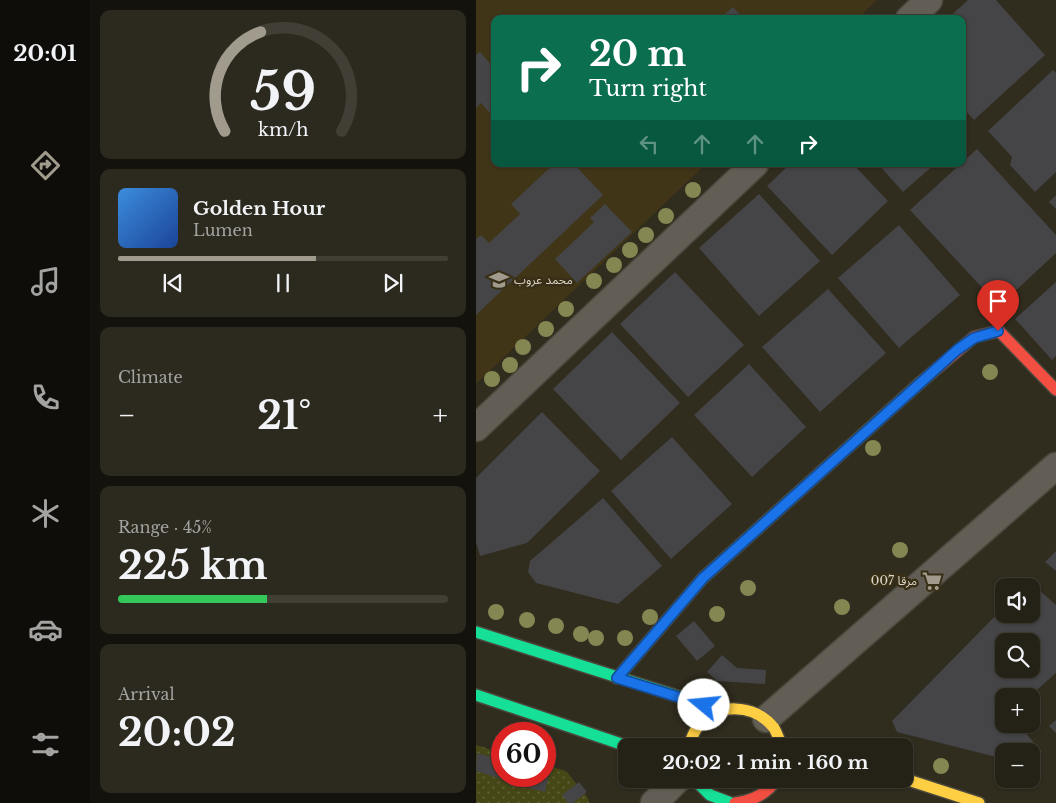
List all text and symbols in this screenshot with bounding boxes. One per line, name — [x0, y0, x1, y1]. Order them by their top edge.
text: 20 m — [589, 32, 686, 75]
icon: right — [506, 35, 571, 100]
text: 20:01 — [13, 40, 77, 67]
text: 59 — [250, 60, 316, 124]
text: Turn right — [589, 75, 707, 102]
text: km/h — [258, 119, 308, 141]
icon: left — [635, 130, 663, 158]
icon: ahead — [688, 130, 716, 158]
icon: ahead — [741, 130, 769, 158]
icon: right — [794, 130, 822, 158]
icon: directions — [28, 148, 63, 183]
text: Golden Hour — [193, 197, 325, 220]
text: Lumen — [193, 220, 253, 240]
icon: music — [28, 264, 63, 299]
icon: previous — [159, 269, 187, 297]
icon: pause — [269, 269, 297, 297]
icon: next — [379, 269, 407, 297]
school or university icon: محمد عروب — [488, 269, 510, 291]
place label: محمد عروب — [514, 272, 573, 287]
pin — [977, 280, 1019, 331]
icon: arrive — [984, 287, 1012, 315]
text: Climate — [118, 367, 183, 387]
icon: phone — [28, 380, 63, 415]
text: 21° — [257, 392, 311, 439]
text: − — [118, 398, 136, 433]
text: + — [433, 398, 448, 433]
icon: climate — [28, 496, 63, 531]
text: Range · 45% — [118, 517, 212, 537]
text: 225 km — [118, 542, 267, 589]
supermarket icon: مرقا 007 — [921, 570, 943, 592]
place label: مرقا 007 — [871, 573, 917, 588]
map controls — [995, 578, 1040, 788]
button: sound — [995, 578, 1040, 623]
icon: car — [28, 612, 63, 647]
button: search — [995, 633, 1040, 678]
position arrow — [677, 678, 729, 730]
text: Arrival — [118, 684, 175, 704]
button: + — [995, 688, 1040, 733]
text: 20:02 — [118, 709, 236, 756]
speed limit sign: 60 — [491, 722, 556, 787]
icon: filters — [28, 727, 63, 762]
button: − — [995, 743, 1040, 788]
text: 20:02 · 1 min · 160 m — [662, 751, 869, 774]

